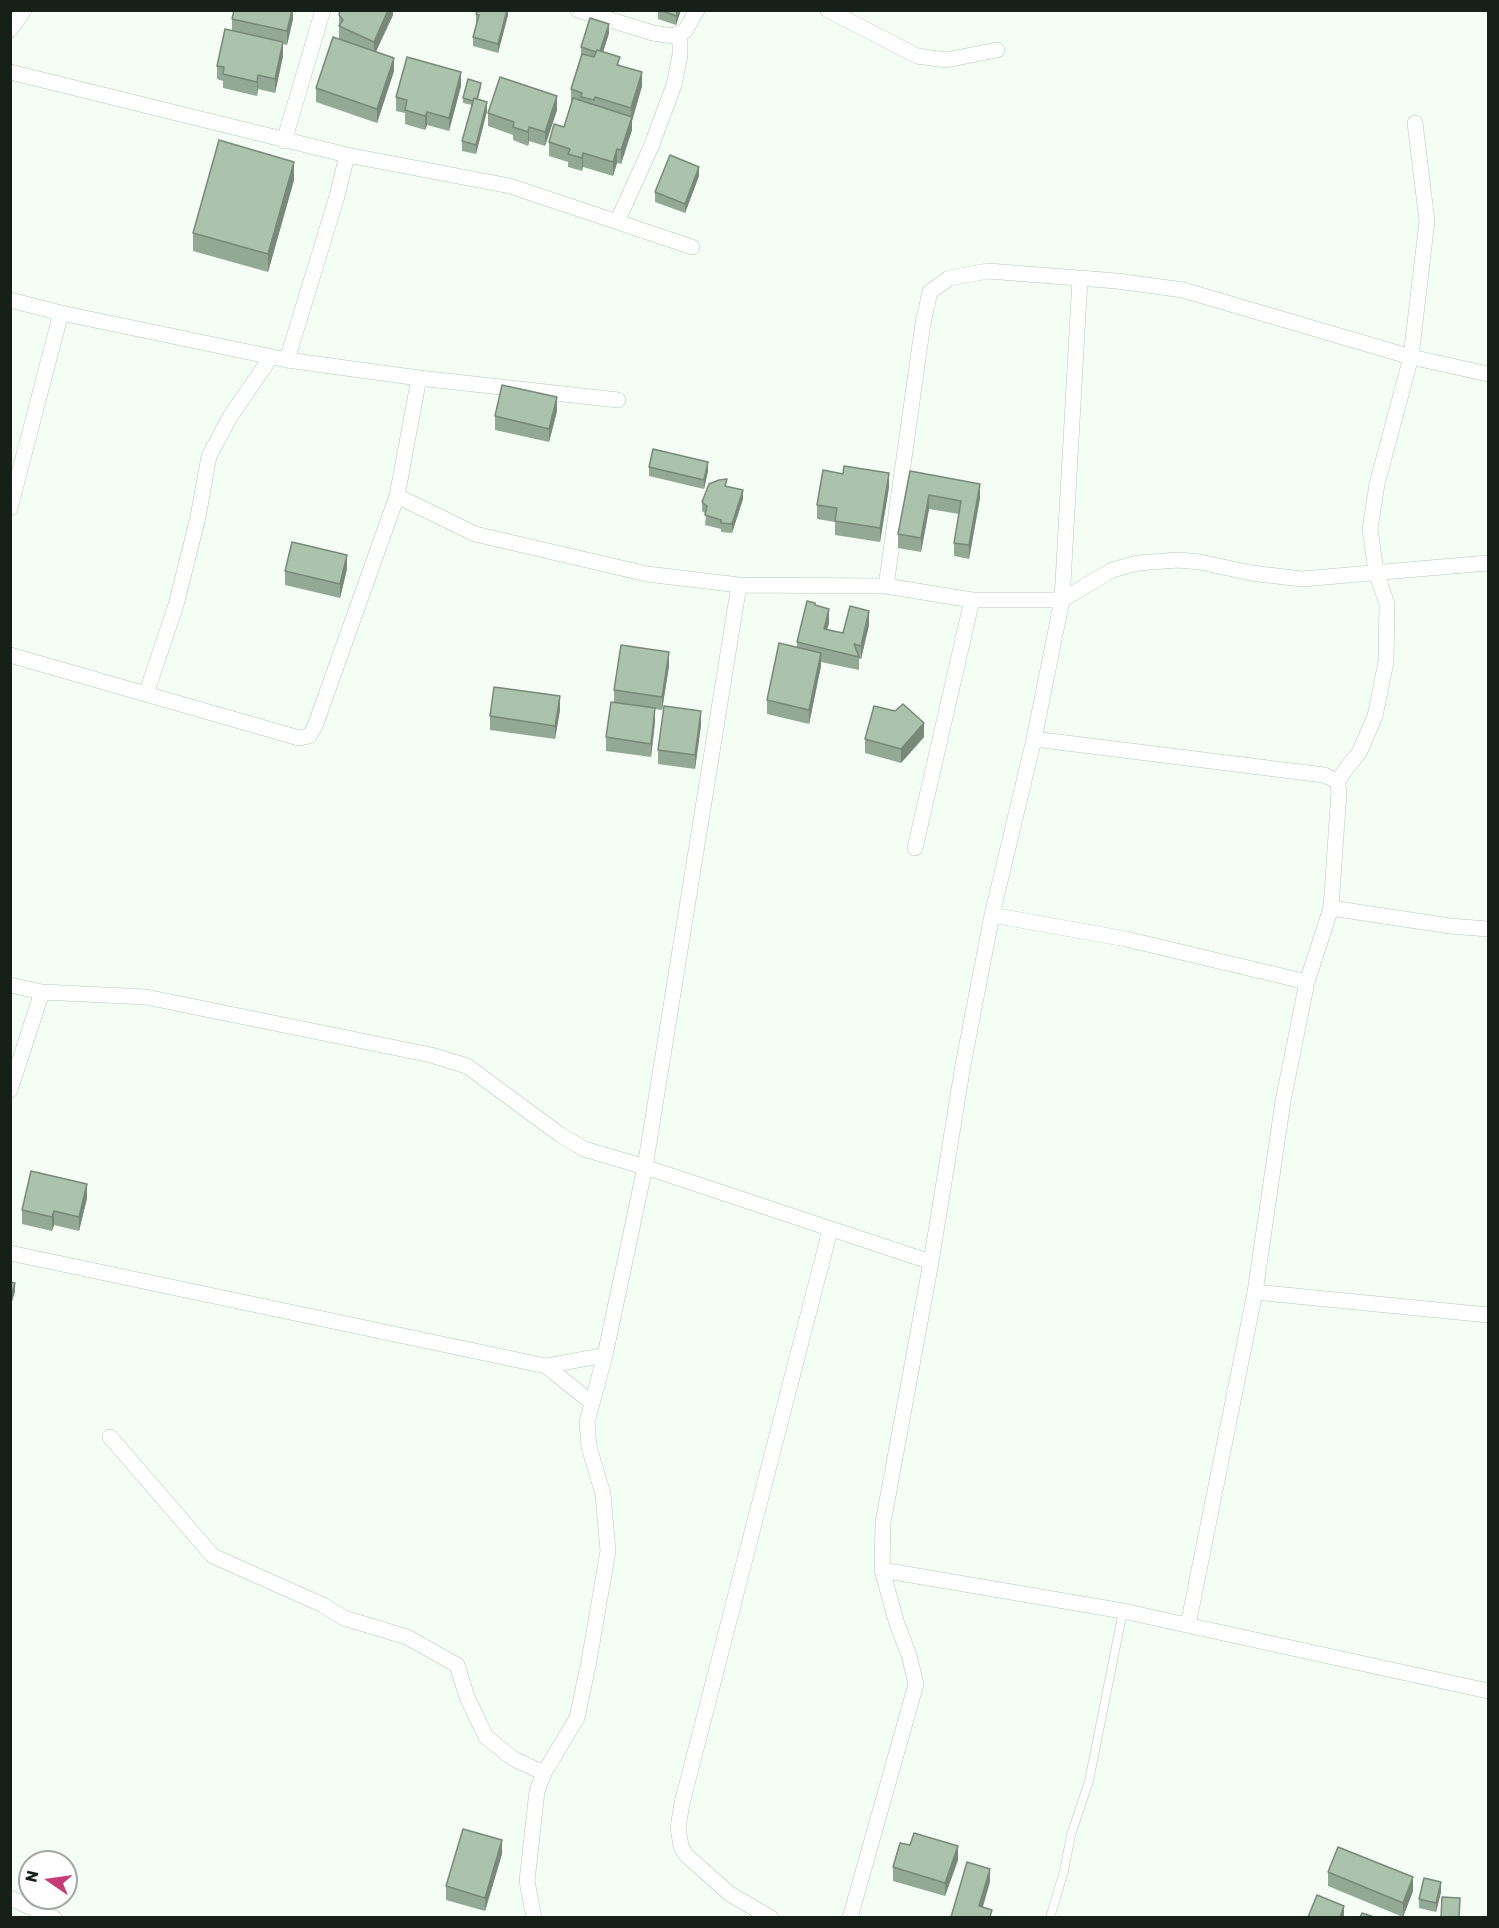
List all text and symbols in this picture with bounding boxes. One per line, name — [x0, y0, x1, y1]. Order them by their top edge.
north arrow — [18, 1850, 78, 1910]
text: N — [21, 1869, 42, 1884]

